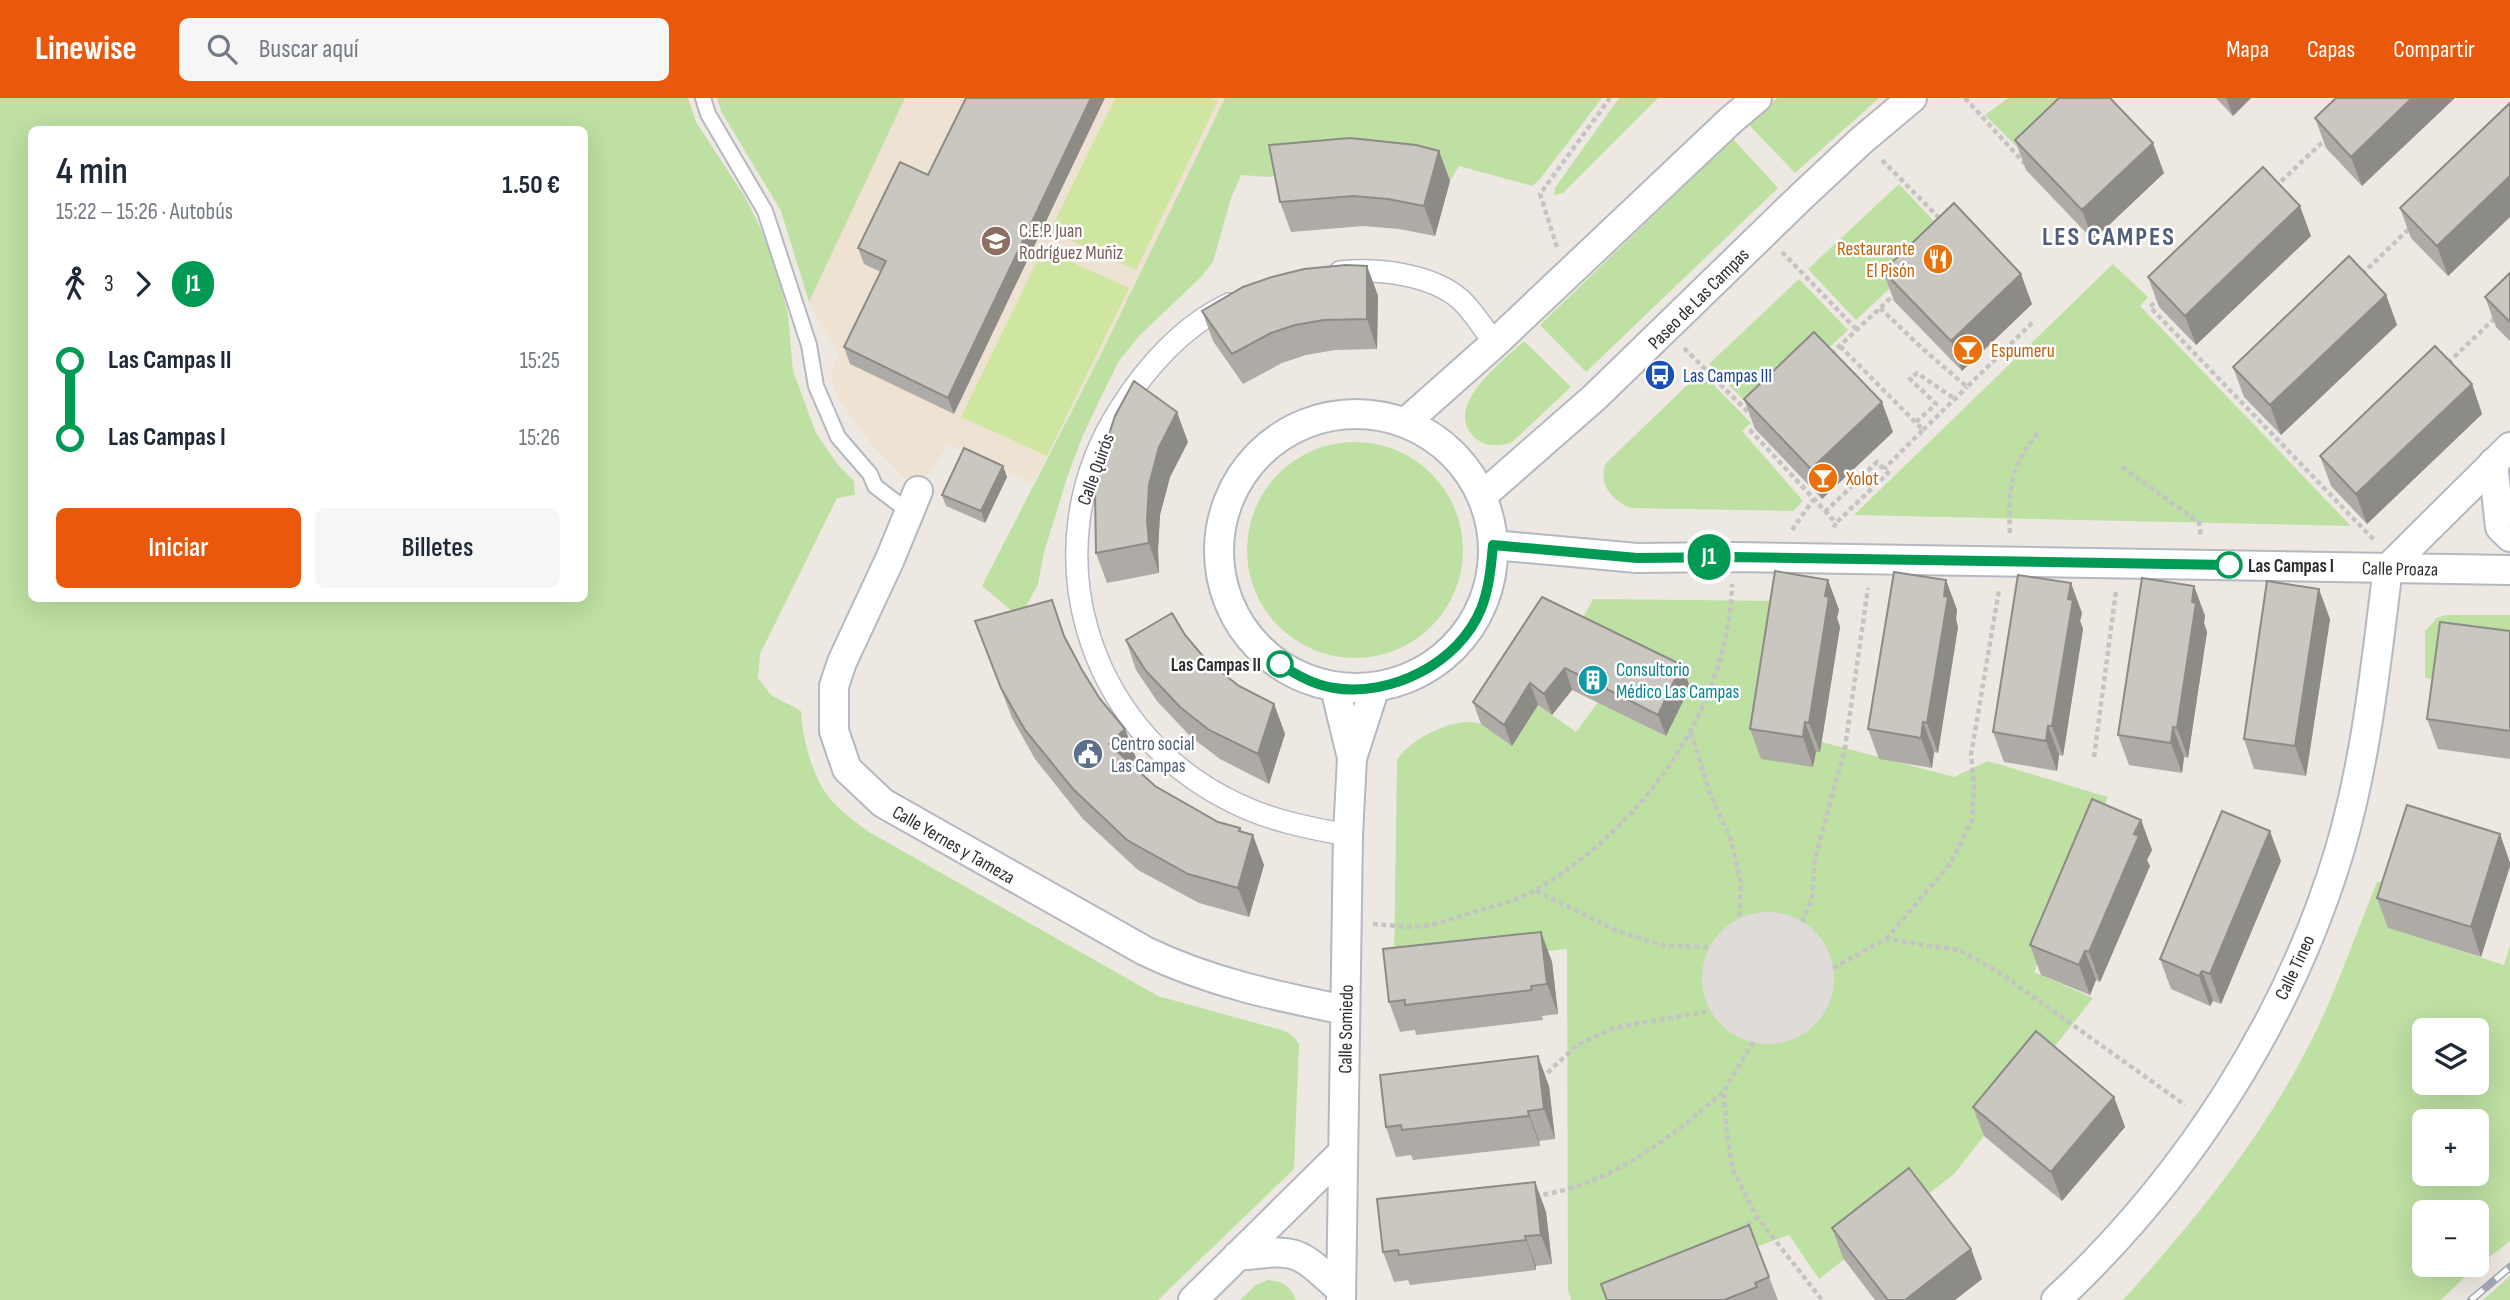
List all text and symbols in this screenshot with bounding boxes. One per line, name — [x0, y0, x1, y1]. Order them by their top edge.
search box — [179, 18, 669, 81]
text: Linewise — [35, 29, 137, 69]
icon: search — [203, 30, 241, 68]
text: Buscar aquí — [259, 34, 359, 65]
text: Mapa — [2226, 35, 2269, 64]
text: Capas — [2307, 35, 2355, 64]
text: Compartir — [2393, 35, 2475, 64]
text: 4 min — [56, 149, 128, 194]
text: 1.50 € — [502, 170, 560, 201]
text: 15:22 – 15:26 · Autobús — [56, 198, 233, 226]
place label: C.E.P. Juan Rodríguez Muñiz — [1019, 220, 1123, 265]
district label: LES CAMPES — [2042, 222, 2176, 253]
school or university icon: C.E.P. Juan Rodríguez Muñiz — [979, 224, 1013, 258]
place label: Restaurante El Pisón — [1837, 238, 1915, 283]
restaurant icon: Restaurante El Pisón — [1921, 242, 1955, 276]
street label: Paseo de Las Campas — [1644, 244, 1755, 354]
icon: walk — [56, 265, 94, 303]
icon: forward — [124, 265, 162, 303]
text: J1 — [186, 269, 200, 298]
text: 3 — [104, 270, 114, 298]
bar icon: Espumeru — [1951, 333, 1985, 367]
place label: Espumeru — [1991, 340, 2055, 363]
text: Las Campas II — [108, 345, 231, 376]
text: 15:25 — [520, 347, 560, 375]
bus stop icon: Las Campas III — [1643, 358, 1677, 392]
place label: Las Campas III — [1683, 365, 1772, 388]
text: Las Campas I — [108, 422, 226, 453]
text: 15:26 — [519, 424, 560, 452]
street label: Calle Quirós — [1073, 430, 1120, 509]
bar icon: Xolot — [1806, 461, 1840, 495]
place label: Xolot — [1845, 468, 1879, 491]
button: Iniciar — [56, 508, 301, 588]
button: Billetes — [315, 508, 560, 588]
line badge: J1 — [1678, 534, 1740, 580]
text: J1 — [1702, 542, 1716, 571]
marker: Las Campas I — [2216, 552, 2242, 578]
place label: Las Campas I — [2248, 555, 2334, 578]
street label: Calle Proaza — [2362, 557, 2438, 582]
marker: Las Campas II — [1267, 651, 1293, 677]
place label: Las Campas II — [1171, 654, 1261, 677]
place label: Consultorio Médico Las Campas — [1616, 659, 1740, 704]
building icon: Consultorio Médico Las Campas — [1576, 663, 1610, 697]
place label: Centro social Las Campas — [1111, 733, 1195, 778]
public building icon: Centro social Las Campas — [1071, 737, 1105, 771]
street label: Calle Yernes y Tameza — [888, 801, 1019, 890]
street label: Calle Tineo — [2270, 932, 2320, 1004]
street label: Calle Somiedo — [1334, 984, 1359, 1074]
map controls — [2412, 1018, 2489, 1277]
button: layers — [2412, 1018, 2489, 1095]
button: + — [2412, 1109, 2489, 1186]
button: − — [2412, 1200, 2489, 1277]

